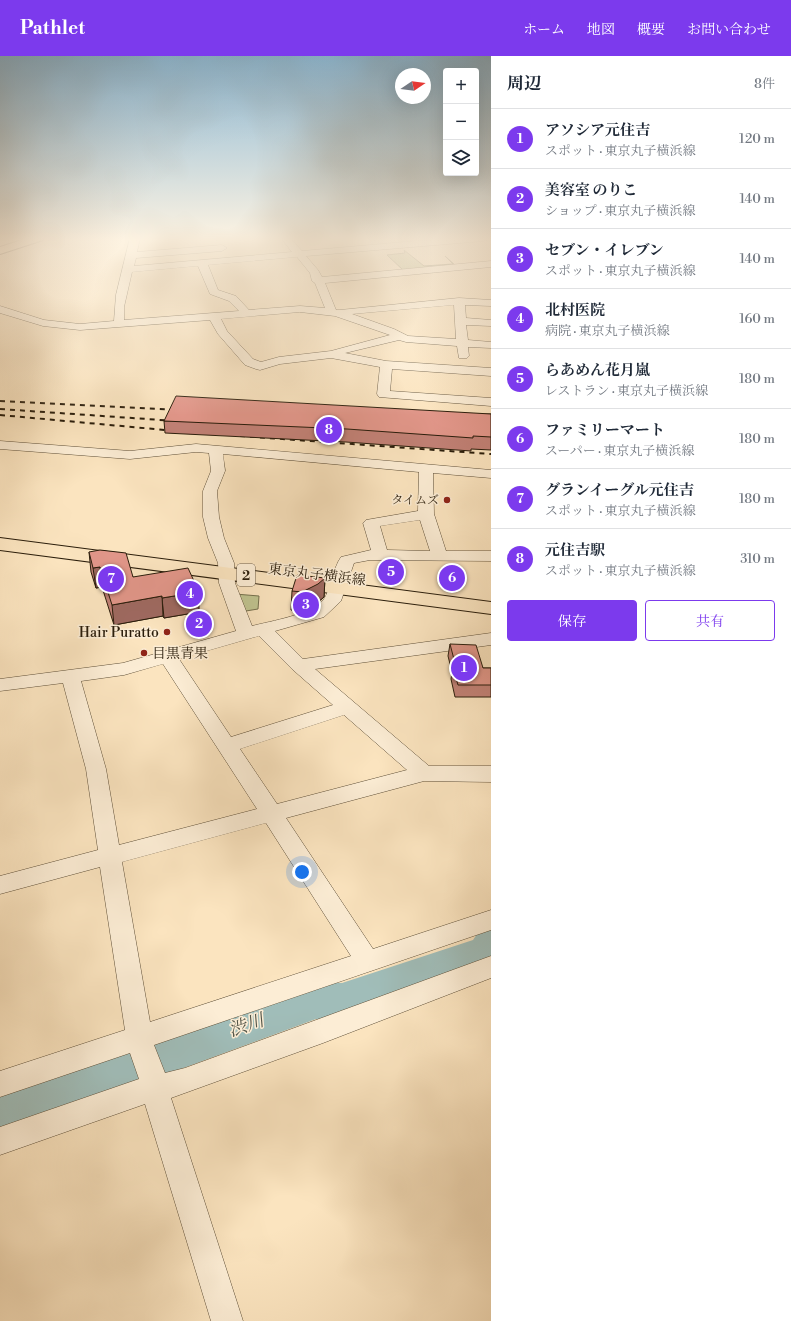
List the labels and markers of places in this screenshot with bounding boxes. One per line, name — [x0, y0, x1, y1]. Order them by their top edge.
pin: 8 — [316, 415, 342, 445]
place label: タイムズ — [391, 493, 439, 508]
marker: タイムズ — [442, 495, 452, 505]
pin: 5 — [378, 557, 404, 587]
pin: 6 — [439, 563, 465, 593]
pin: 7 — [98, 564, 124, 594]
pin: 4 — [177, 579, 203, 609]
pin: 3 — [293, 590, 319, 620]
pin: 2 — [186, 609, 212, 639]
place label: Hair Puratto — [79, 624, 159, 642]
marker: Hair Puratto — [162, 627, 172, 637]
place label: 目黒青果 — [152, 645, 208, 663]
marker: 目黒青果 — [139, 648, 149, 658]
pin: 1 — [451, 653, 477, 683]

